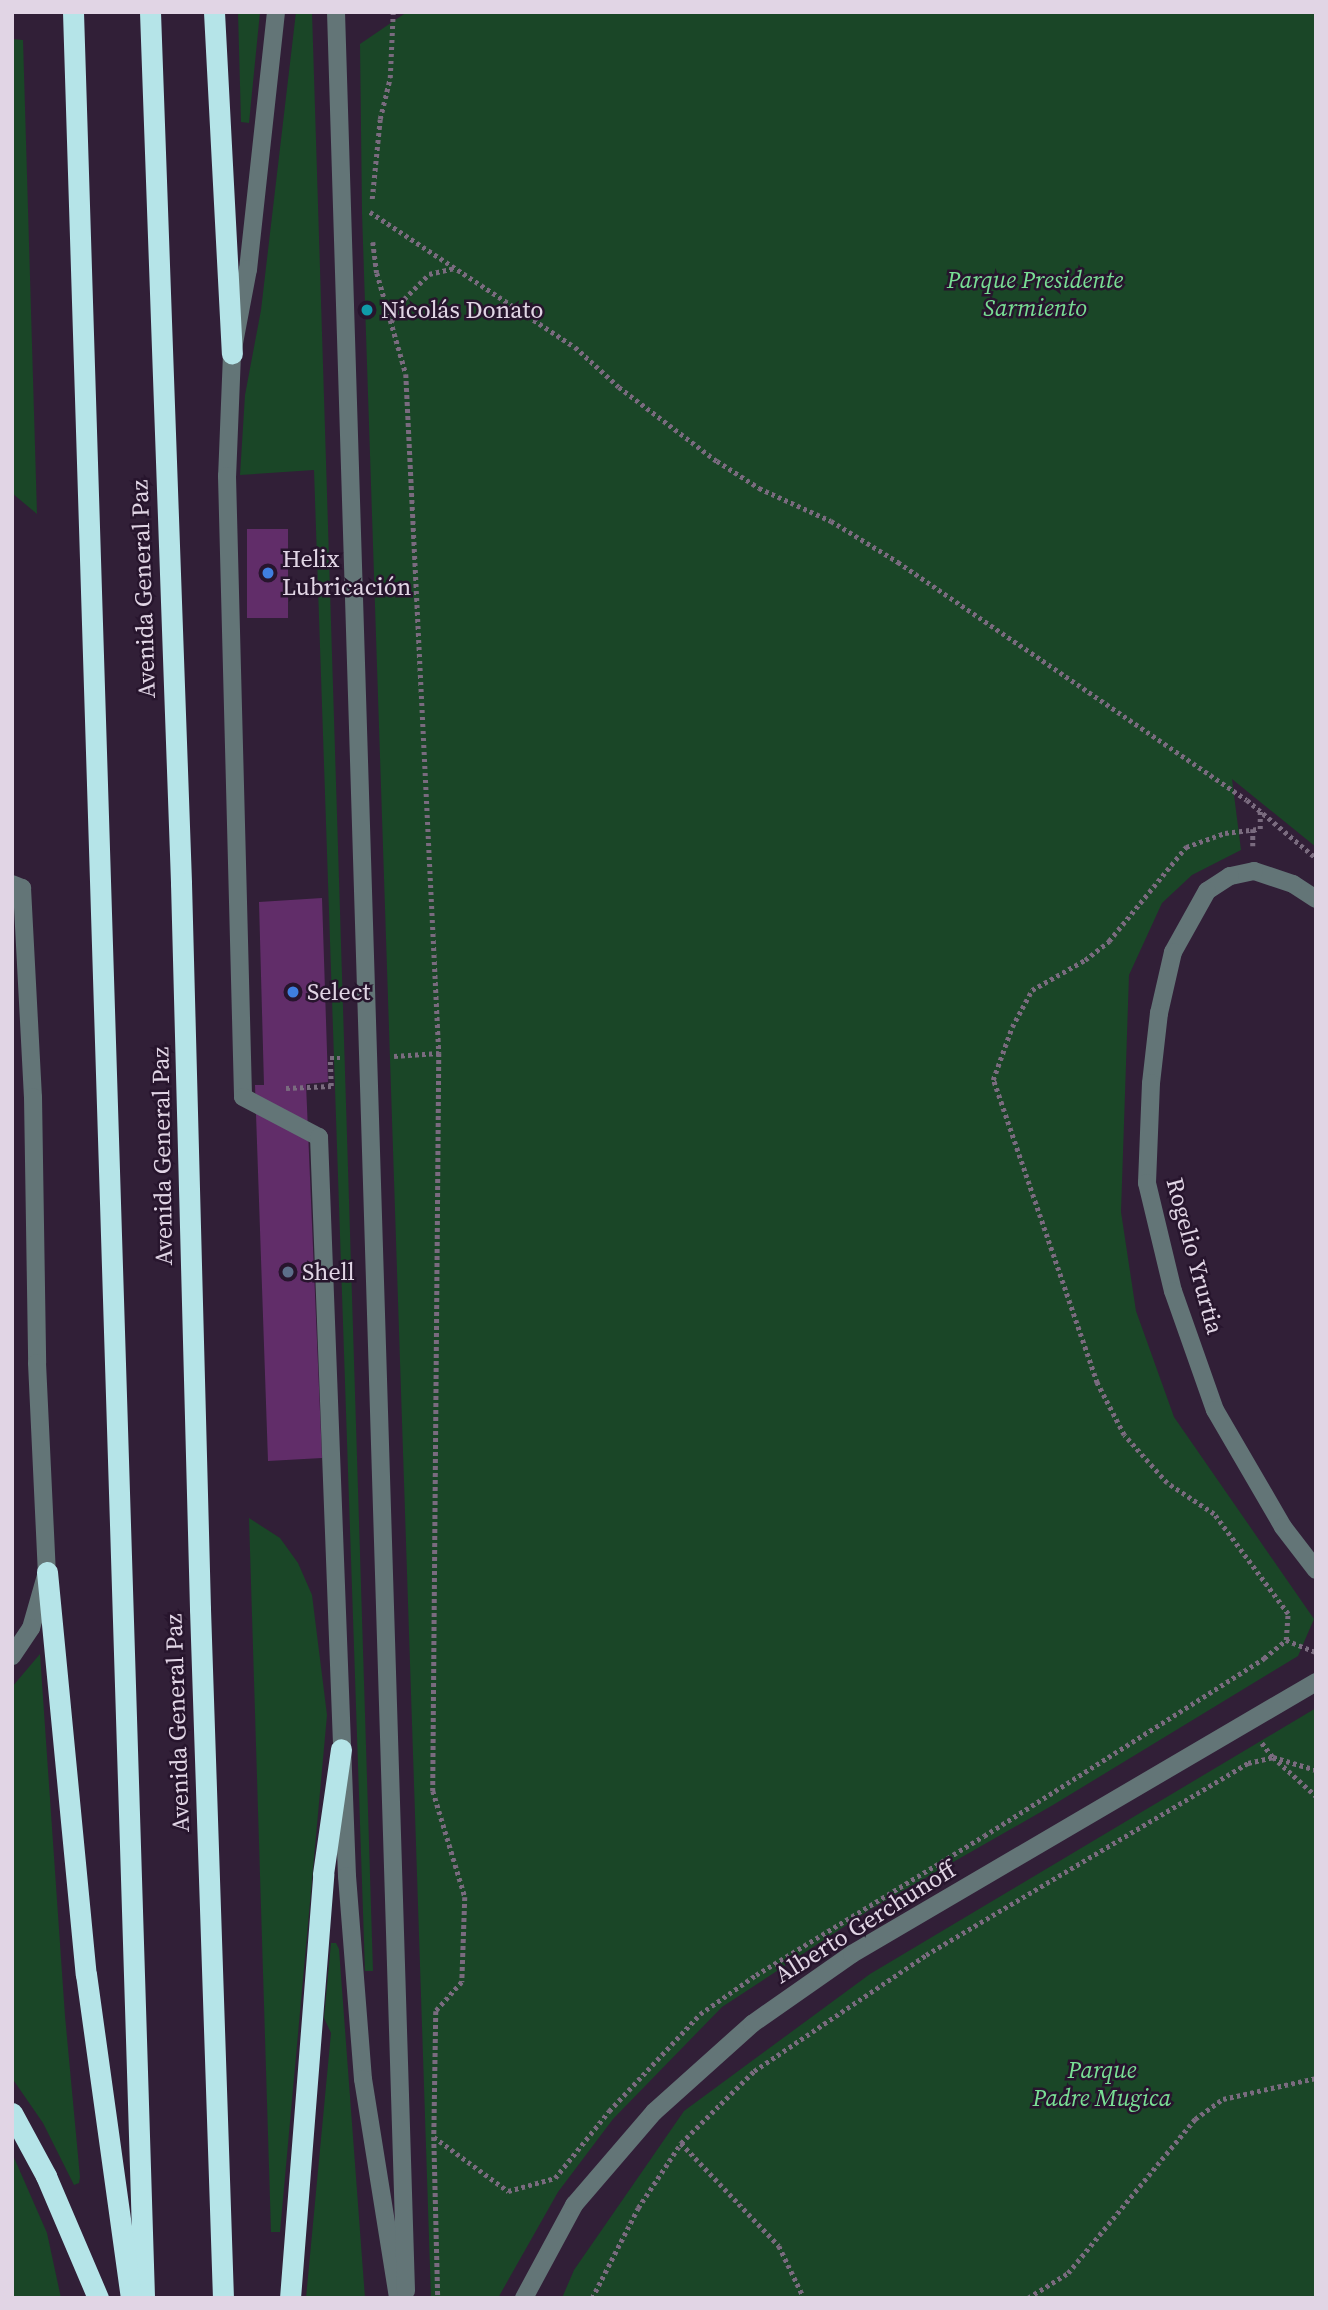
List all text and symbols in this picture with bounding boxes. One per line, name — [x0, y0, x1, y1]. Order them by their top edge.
park label: Parque Presidente Sarmiento — [947, 266, 1123, 322]
place label: Nicolás Donato — [381, 296, 544, 324]
marker: Nicolás Donato — [359, 302, 375, 318]
street label: Avenida General Paz — [125, 479, 161, 699]
place label: Helix Lubricación — [282, 545, 411, 601]
marker: Helix Lubricación — [260, 565, 276, 581]
place label: Select — [307, 978, 370, 1006]
marker: Select — [285, 984, 301, 1000]
street label: Avenida General Paz — [146, 1046, 178, 1266]
street label: Rogelio Yrurtia — [1160, 1174, 1230, 1338]
place label: Shell — [302, 1258, 355, 1286]
marker: Shell — [280, 1264, 296, 1280]
street label: Avenida General Paz — [159, 1613, 195, 1833]
street label: Alberto Gerchunoff — [769, 1855, 961, 1989]
park label: Parque Padre Mugica — [1033, 2056, 1171, 2112]

